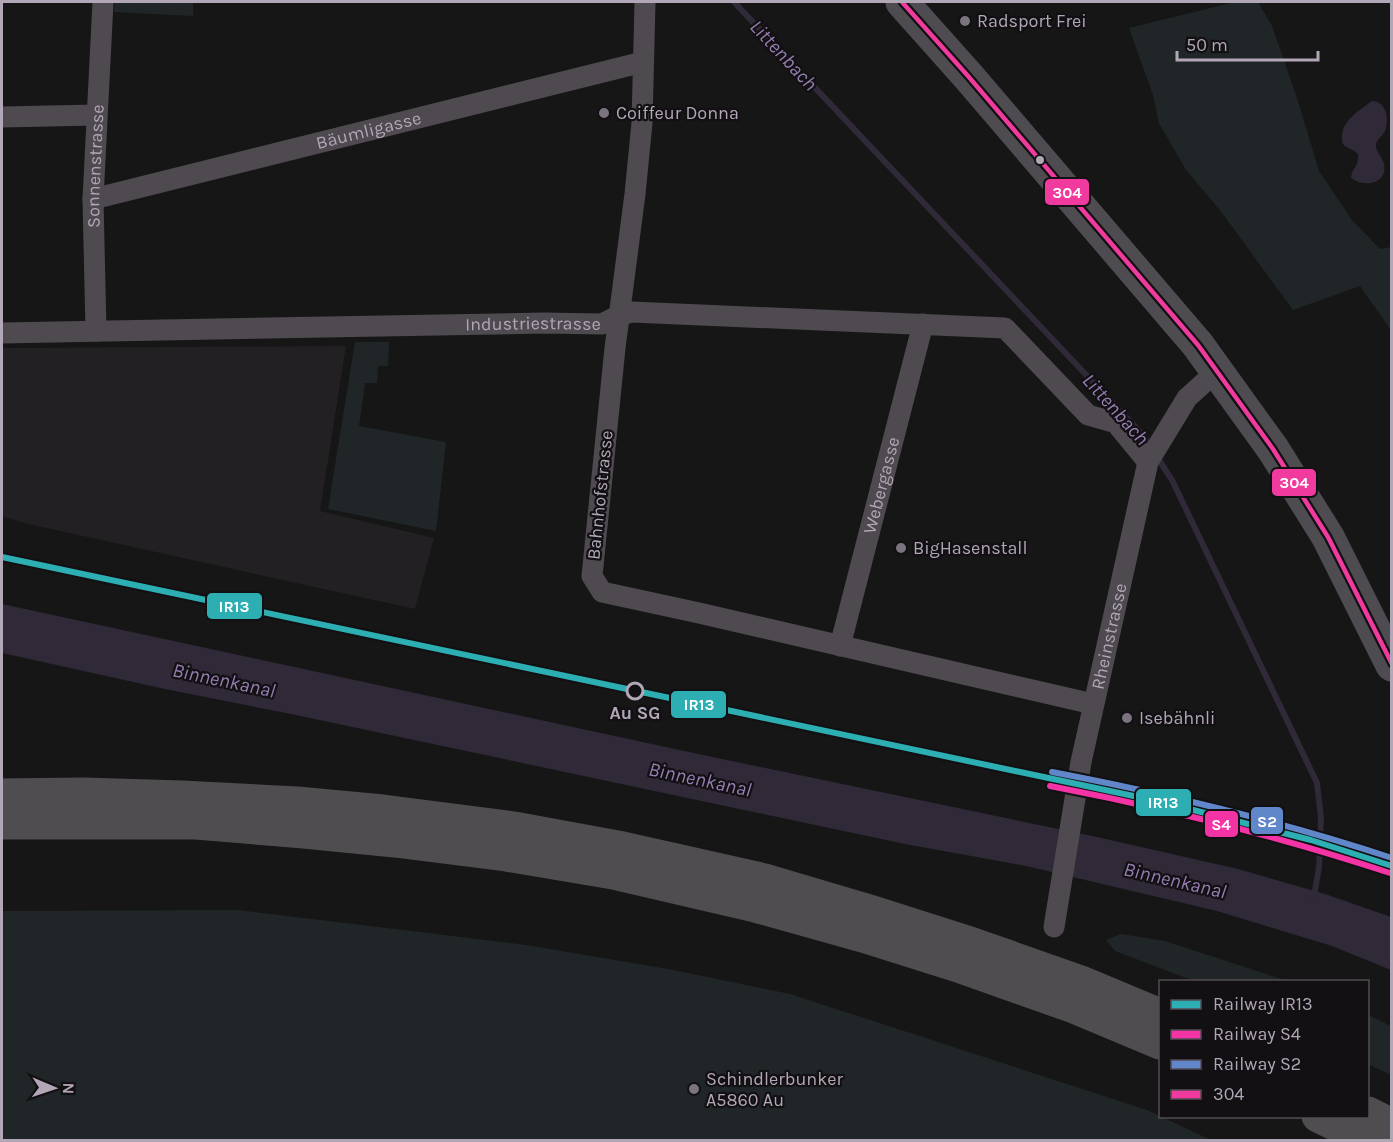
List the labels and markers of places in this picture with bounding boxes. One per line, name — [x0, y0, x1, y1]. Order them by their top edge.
place label: Radsport Frei — [977, 10, 1087, 32]
marker: Radsport Frei — [958, 14, 972, 28]
place label: Coiffeur Donna — [616, 102, 739, 124]
marker: Coiffeur Donna — [597, 106, 611, 120]
unlabelled marker — [1034, 154, 1046, 166]
place label: BigHasenstall — [913, 537, 1027, 559]
marker: BigHasenstall — [894, 541, 908, 555]
marker: Au SG — [626, 682, 644, 700]
place label: Au SG — [610, 702, 660, 724]
place label: Isebähnli — [1139, 707, 1215, 729]
marker: Isebähnli — [1120, 711, 1134, 725]
place label: Schindlerbunker A5860 Au — [706, 1068, 844, 1111]
marker: Schindlerbunker A5860 Au — [687, 1082, 701, 1096]

